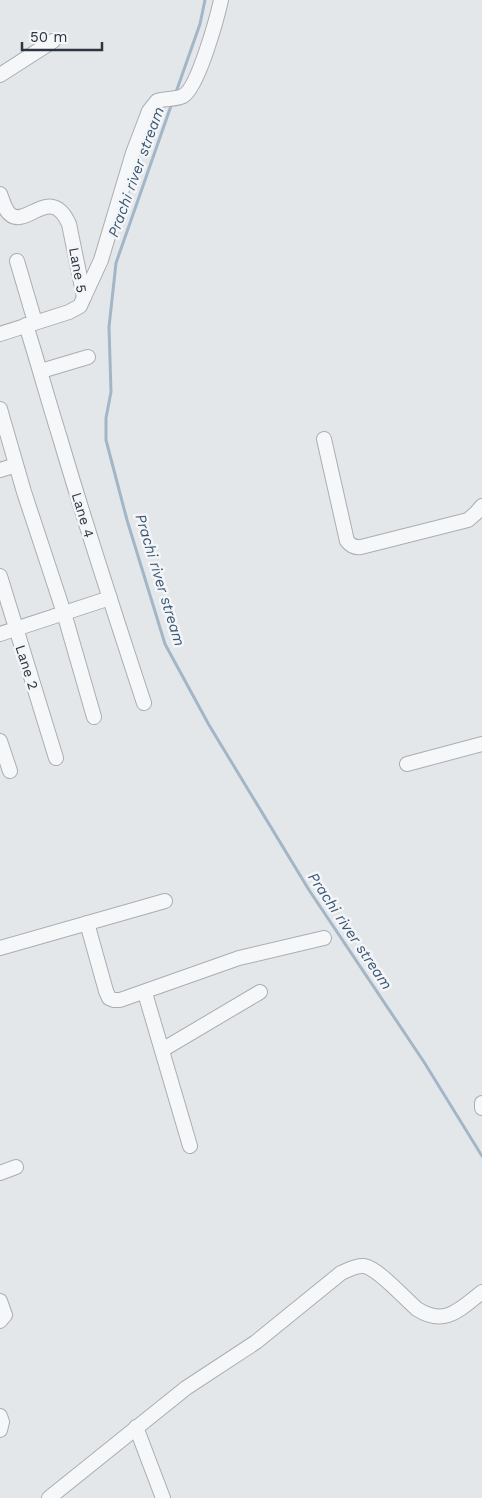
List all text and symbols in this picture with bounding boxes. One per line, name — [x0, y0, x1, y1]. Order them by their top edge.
scale bar — [22, 20, 102, 52]
text: 50 m — [30, 28, 67, 46]
water label: Prachi river stream — [104, 104, 168, 240]
street label: Lane 5 — [66, 246, 90, 294]
street label: Lane 4 — [69, 490, 97, 540]
water label: Prachi river stream — [131, 512, 189, 648]
street label: Lane 2 — [12, 643, 42, 691]
water label: Prachi river stream — [304, 869, 396, 993]

